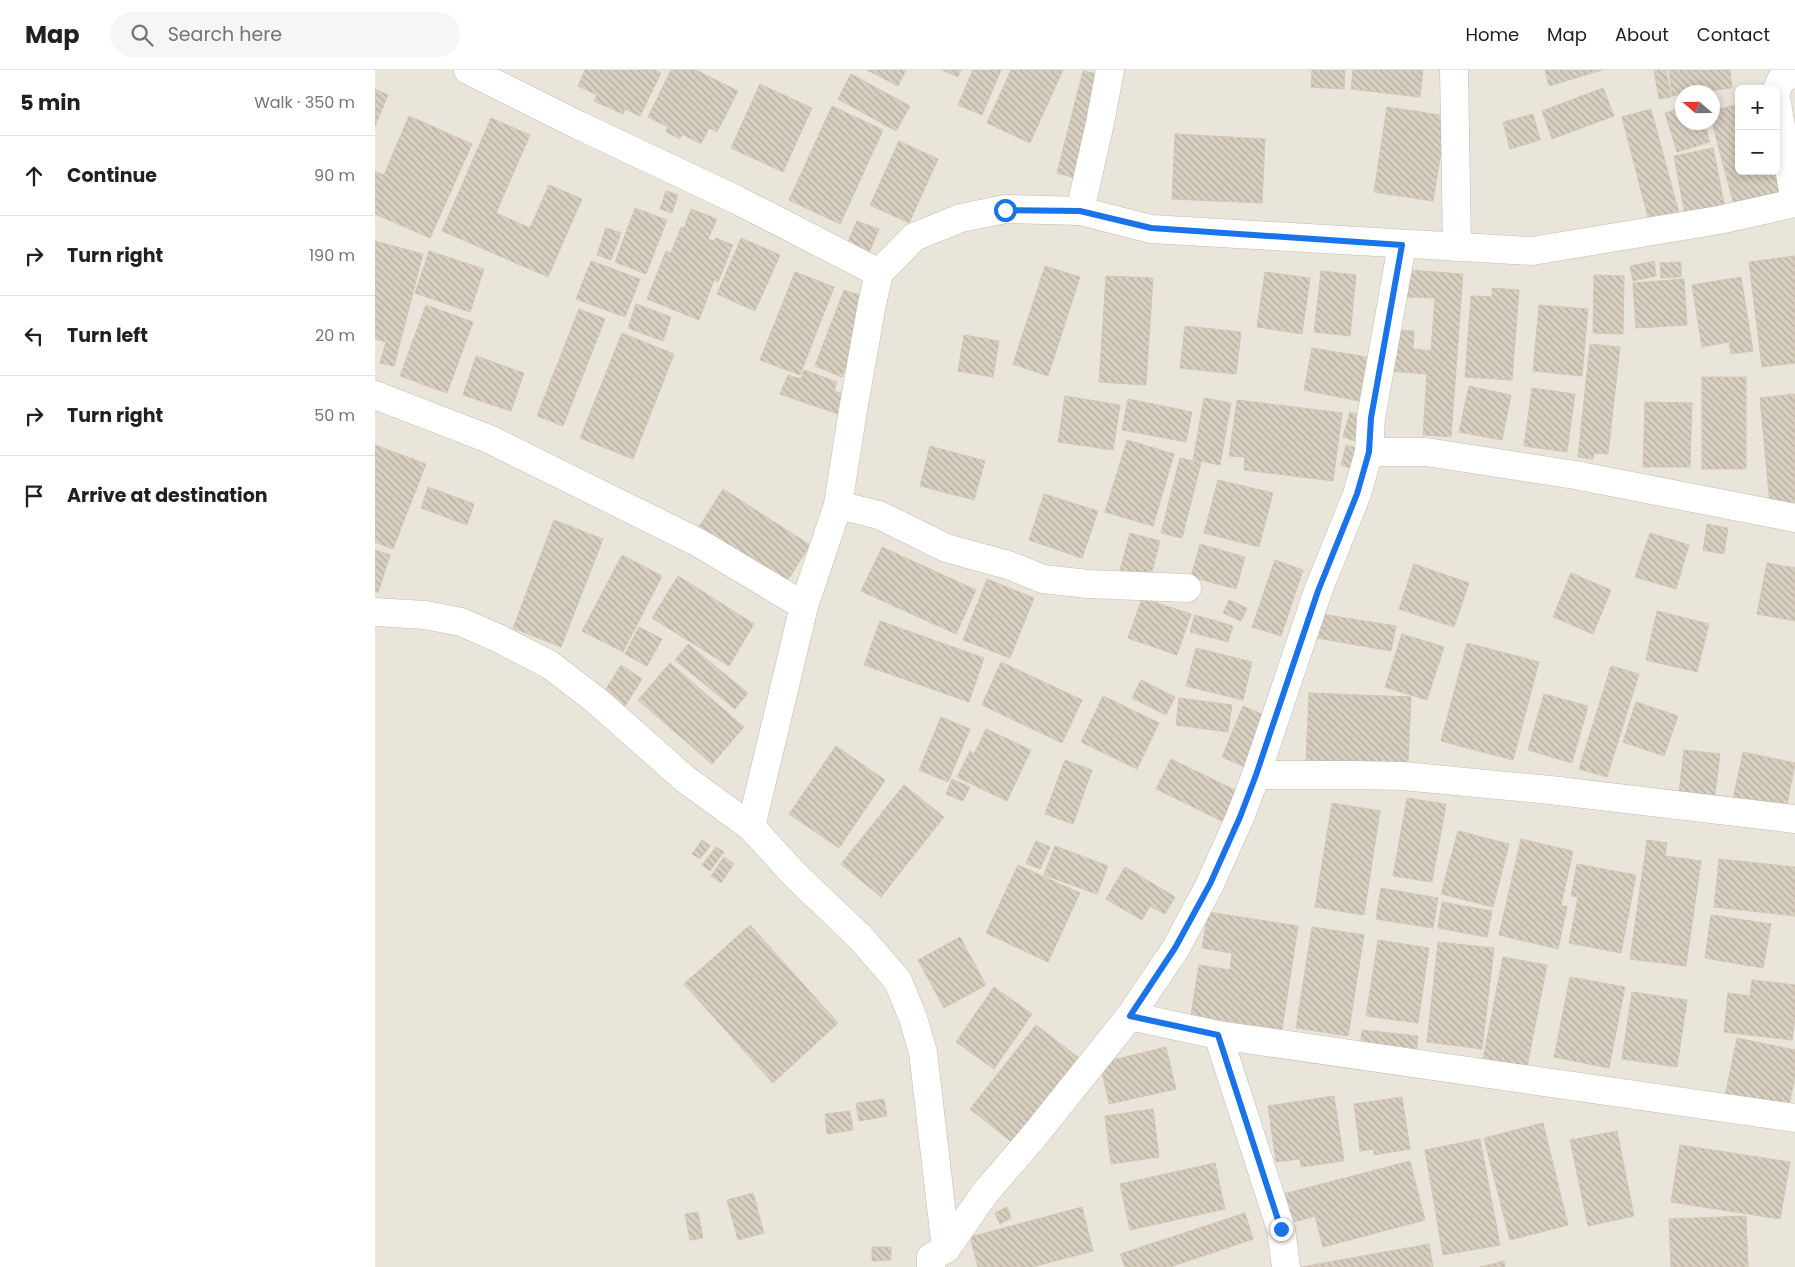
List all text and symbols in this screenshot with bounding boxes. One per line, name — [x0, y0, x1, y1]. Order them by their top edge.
search box — [110, 12, 460, 57]
text: Map — [25, 18, 80, 51]
icon: search — [128, 21, 156, 49]
text: Search here — [168, 21, 282, 48]
text: Home — [1465, 22, 1519, 47]
text: Map — [1547, 22, 1587, 47]
text: About — [1615, 22, 1669, 47]
text: Contact — [1697, 22, 1770, 47]
north arrow — [1675, 85, 1720, 130]
map controls — [1735, 85, 1780, 175]
button: + — [1735, 85, 1780, 130]
text: 5 min — [20, 88, 81, 117]
text: Walk · 350 m — [254, 91, 355, 114]
button: − — [1735, 130, 1780, 175]
icon: ahead — [20, 162, 48, 190]
text: Continue — [67, 162, 157, 189]
text: 90 m — [314, 164, 355, 187]
route start — [994, 199, 1017, 222]
icon: right — [20, 242, 48, 270]
text: Turn right — [67, 242, 163, 269]
text: 190 m — [309, 244, 355, 267]
icon: left — [20, 322, 48, 350]
text: Turn left — [67, 322, 148, 349]
text: 20 m — [315, 324, 355, 347]
icon: right — [20, 402, 48, 430]
text: Turn right — [67, 402, 163, 429]
text: 50 m — [314, 404, 355, 427]
icon: arrive — [20, 482, 48, 510]
text: Arrive at destination — [67, 482, 268, 509]
route end — [1270, 1218, 1293, 1241]

